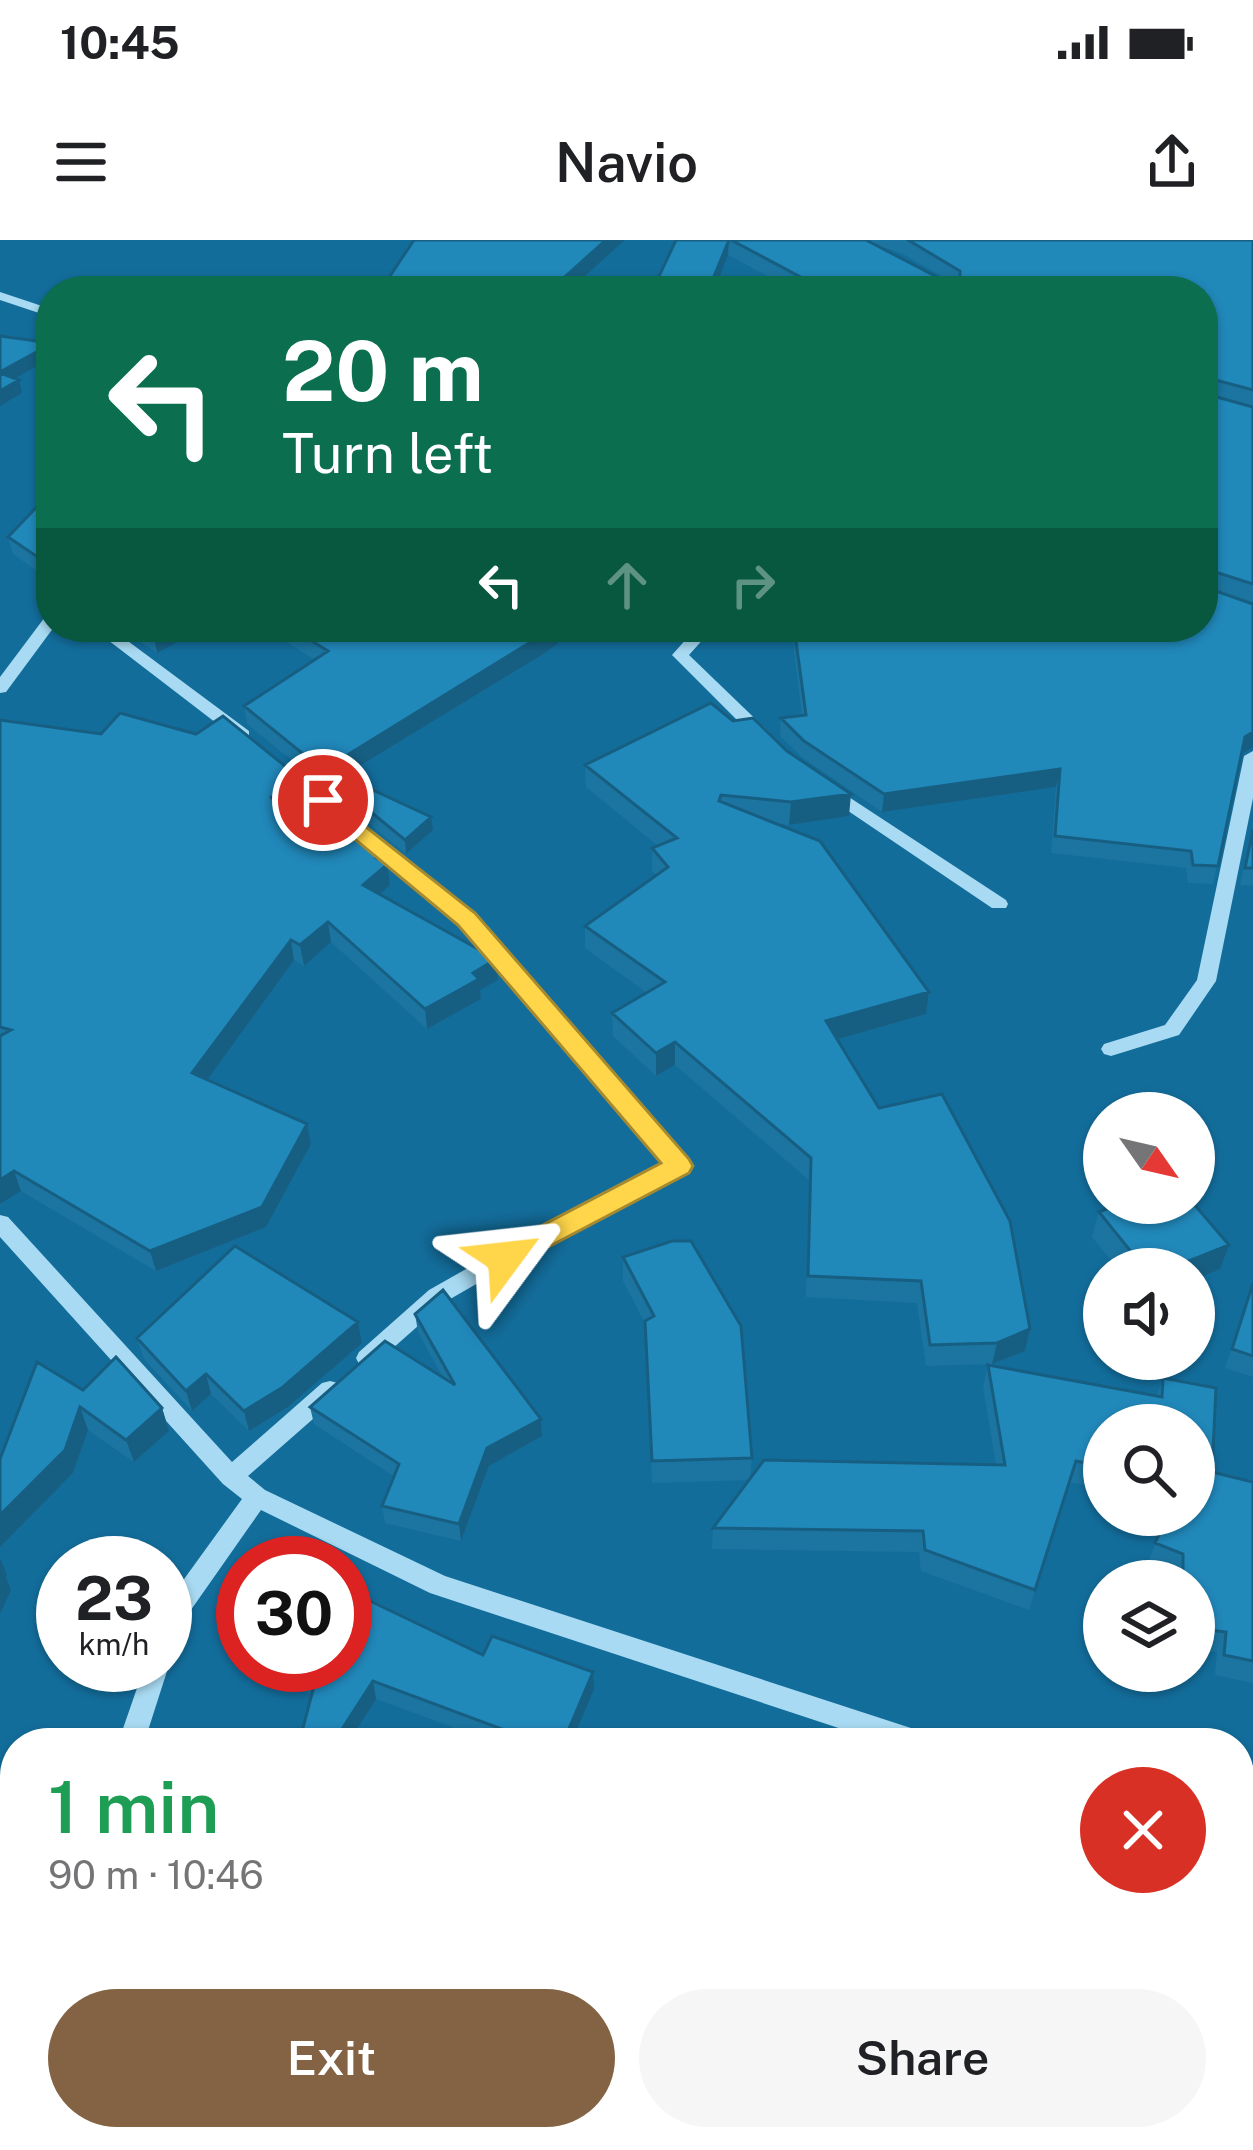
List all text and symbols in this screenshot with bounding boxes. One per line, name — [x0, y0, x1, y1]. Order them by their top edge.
text: 10:45 — [60, 16, 180, 69]
icon: menu — [48, 129, 114, 195]
icon: share — [1139, 129, 1205, 195]
text: Navio — [555, 131, 698, 194]
text: 20 m — [282, 321, 484, 420]
icon: left — [84, 324, 240, 480]
text: Turn left — [282, 422, 493, 485]
icon: left — [468, 552, 534, 618]
icon: ahead — [594, 552, 660, 618]
icon: right — [720, 552, 786, 618]
pin — [272, 749, 374, 851]
icon: arrive — [290, 767, 356, 833]
north arrow — [1083, 1092, 1215, 1224]
map controls — [1083, 1092, 1215, 1692]
position arrow — [442, 1195, 568, 1321]
button: sound — [1083, 1248, 1215, 1380]
button: search — [1083, 1404, 1215, 1536]
speed limit sign: 30 — [216, 1536, 372, 1692]
button: layers — [1083, 1560, 1215, 1692]
text: 23 — [75, 1563, 153, 1634]
text: km/h — [79, 1626, 149, 1662]
text: 1 min — [48, 1765, 219, 1849]
button: close — [1080, 1767, 1206, 1893]
text: 90 m · 10:46 — [48, 1852, 264, 1898]
button: Exit — [48, 1989, 615, 2127]
button: Share — [639, 1989, 1206, 2127]

